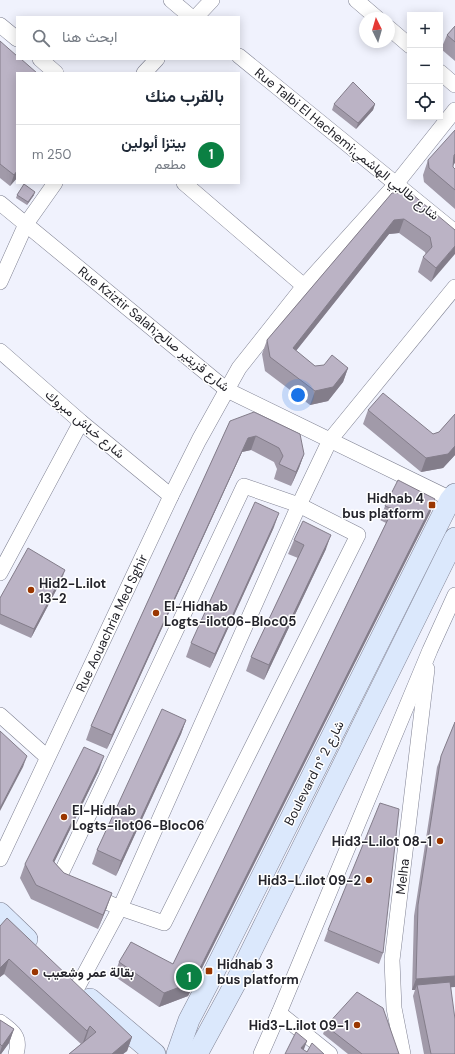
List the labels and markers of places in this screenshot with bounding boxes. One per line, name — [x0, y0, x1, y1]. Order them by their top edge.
place label: Hidhab 4 bus platform — [342, 490, 424, 522]
marker: Hidhab 4 bus platform — [427, 500, 437, 510]
place label: Hid2-L.ilot 13-2 — [39, 575, 106, 607]
marker: Hid2-L.ilot 13-2 — [26, 585, 36, 595]
place label: El-Hidhab Logts-ilot06-Bloc05 — [164, 598, 296, 630]
marker: El-Hidhab Logts-ilot06-Bloc05 — [151, 608, 161, 618]
place label: El-Hidhab Logts-ilot06-Bloc06 — [72, 802, 204, 834]
marker: El-Hidhab Logts-ilot06-Bloc06 — [59, 812, 69, 822]
place label: Hid3-L.ilot 08-1 — [332, 833, 432, 850]
marker: Hid3-L.ilot 08-1 — [435, 836, 445, 846]
place label: Hid3-L.ilot 09-2 — [258, 872, 361, 889]
marker: Hid3-L.ilot 09-2 — [364, 875, 374, 885]
place label: Hidhab 3 bus platform — [217, 956, 299, 988]
pin: 1 — [176, 962, 202, 992]
place label: بقالة عمر وشعيب — [43, 964, 134, 981]
marker: Hidhab 3 bus platform — [204, 966, 214, 976]
marker: بقالة عمر وشعيب — [30, 967, 40, 977]
place label: Hid3-L.ilot 09-1 — [249, 1017, 349, 1034]
marker: Hid3-L.ilot 09-1 — [352, 1020, 362, 1030]

